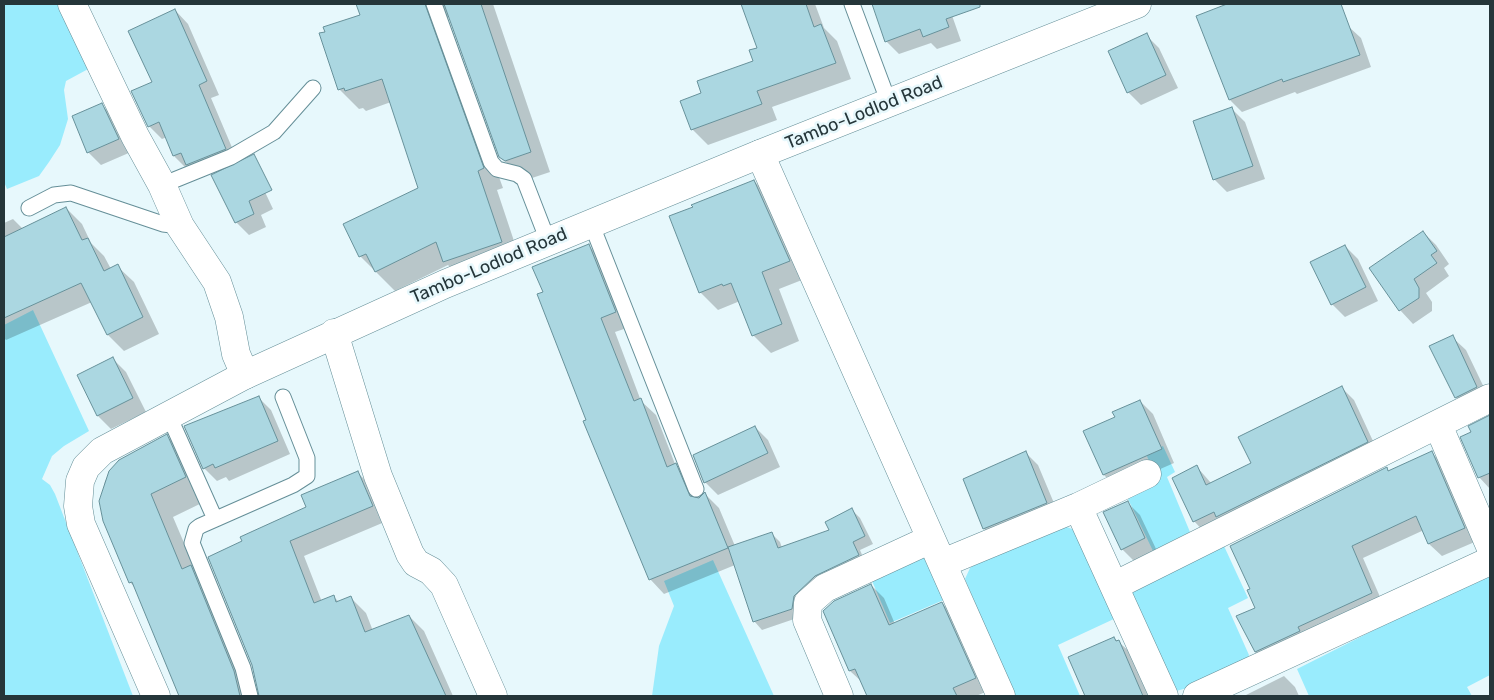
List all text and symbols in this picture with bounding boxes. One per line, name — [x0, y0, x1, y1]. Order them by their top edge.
street label: Tambo-Lodlod Road — [782, 72, 946, 154]
street label: Tambo-Lodlod Road — [408, 223, 570, 309]

